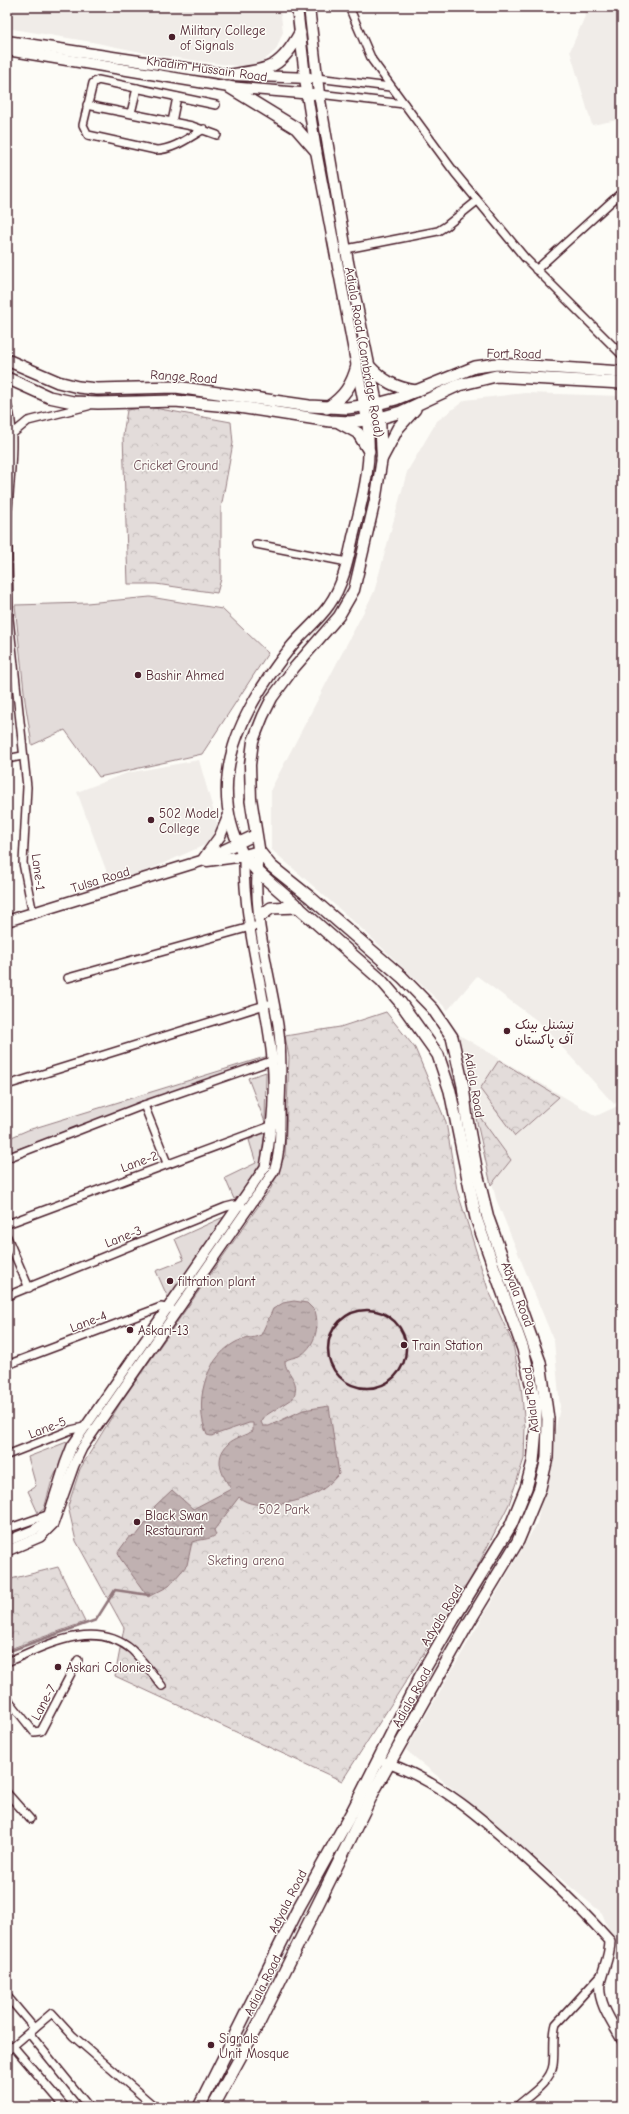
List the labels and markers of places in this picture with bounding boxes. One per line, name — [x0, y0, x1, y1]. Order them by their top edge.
place label: Military College of Signals — [180, 23, 266, 53]
marker: Military College of Signals — [167, 32, 177, 42]
place label: Bashir Ahmed — [146, 668, 224, 683]
marker: Bashir Ahmed — [133, 670, 143, 680]
place label: 502 Model College — [159, 806, 219, 836]
marker: 502 Model College — [146, 815, 156, 825]
place label: نیشنل بینک آف پاکستان — [515, 1017, 574, 1048]
marker: نیشنل بینک آف پاکستان — [502, 1026, 512, 1036]
place label: filtration plant — [177, 1274, 256, 1289]
marker: filtration plant — [165, 1276, 175, 1286]
place label: Askari-13 — [138, 1323, 189, 1338]
marker: Askari-13 — [125, 1325, 135, 1335]
place label: Train Station — [412, 1338, 483, 1353]
marker: Train Station — [399, 1340, 409, 1350]
place label: Black Swan Restaurant — [145, 1508, 208, 1538]
marker: Black Swan Restaurant — [132, 1517, 142, 1527]
place label: Askari Colonies — [66, 1660, 151, 1675]
marker: Askari Colonies — [53, 1662, 63, 1672]
place label: Signals Unit Mosque — [219, 2031, 290, 2061]
marker: Signals Unit Mosque — [206, 2040, 216, 2050]

